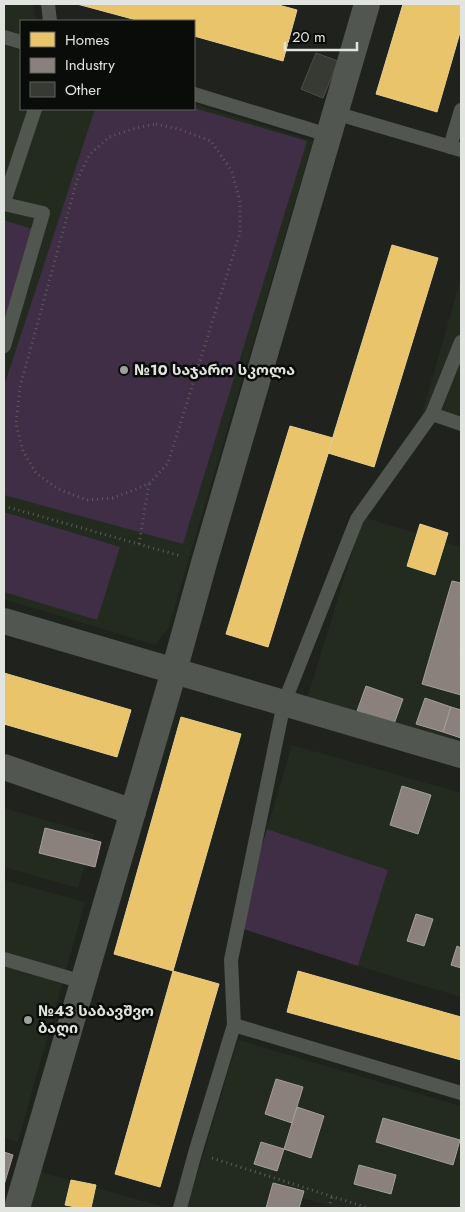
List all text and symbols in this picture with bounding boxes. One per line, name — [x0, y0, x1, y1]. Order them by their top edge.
legend — [20, 20, 195, 110]
scale bar — [285, 20, 358, 52]
text: 20 m — [292, 26, 326, 48]
text: Homes — [65, 29, 109, 51]
text: Industry — [65, 54, 115, 76]
text: Other — [65, 79, 102, 101]
place label: №10 საჯარო სკოლა — [134, 359, 295, 381]
marker: №10 საჯარო სკოლა — [118, 364, 130, 376]
place label: №43 საბავშვო ბაღი — [38, 1000, 154, 1039]
marker: №43 საბავშვო ბაღი — [22, 1014, 34, 1026]

